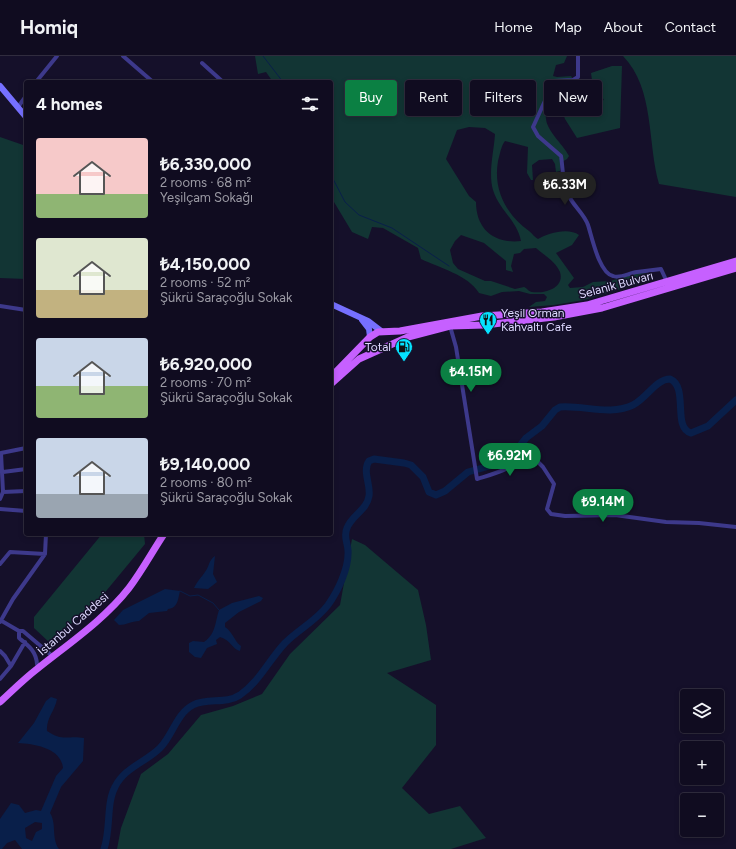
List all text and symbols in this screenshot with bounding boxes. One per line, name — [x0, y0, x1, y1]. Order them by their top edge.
text: Homiq — [20, 16, 78, 39]
text: Home — [494, 19, 533, 36]
text: Map — [555, 19, 582, 36]
text: About — [604, 19, 643, 36]
text: Contact — [665, 19, 716, 36]
chip: Buy — [345, 80, 397, 116]
chip: Rent — [405, 80, 462, 116]
chip: Filters — [470, 80, 536, 116]
chip: New — [544, 80, 602, 116]
icon: filters — [299, 93, 321, 115]
text: 4 homes — [36, 94, 103, 114]
icon: home — [68, 154, 116, 202]
text: ₺6,330,000 — [160, 154, 251, 174]
pin: ₺6.33M — [532, 172, 598, 206]
text: 2 rooms · 68 m² — [160, 175, 251, 190]
text: ₺6.33M — [543, 177, 587, 192]
text: Yeşilçam Sokağı — [160, 190, 253, 205]
icon: home — [68, 254, 116, 302]
text: ₺4,150,000 — [160, 254, 250, 274]
street label: Selanik Bulvarı — [577, 268, 655, 302]
text: 2 rooms · 52 m² — [160, 275, 251, 290]
text: Şükrü Saraçoğlu Sokak — [160, 290, 292, 305]
place label: Yeşil Orman Kahvaltı Cafe — [501, 306, 572, 334]
restaurant icon: Yeşil Orman Kahvaltı Cafe — [478, 310, 498, 335]
fuel station icon: Total — [394, 337, 414, 362]
place label: Total — [365, 340, 391, 354]
icon: home — [68, 354, 116, 402]
text: ₺6,920,000 — [160, 354, 252, 374]
pin: ₺4.15M — [438, 359, 504, 393]
text: ₺4.15M — [449, 364, 493, 379]
text: 2 rooms · 70 m² — [160, 375, 251, 390]
text: Şükrü Saraçoğlu Sokak — [160, 390, 292, 405]
pin: ₺6.92M — [477, 443, 543, 477]
text: ₺6.92M — [488, 448, 532, 463]
icon: home — [68, 454, 116, 502]
text: ₺9,140,000 — [160, 454, 250, 474]
text: 2 rooms · 80 m² — [160, 475, 252, 490]
pin: ₺9.14M — [570, 489, 636, 523]
text: Şükrü Saraçoğlu Sokak — [160, 490, 292, 505]
text: ₺9.14M — [581, 494, 625, 509]
street label: İstanbul Caddesi — [35, 589, 111, 659]
map controls — [680, 689, 724, 837]
button: layers — [680, 689, 724, 733]
button: + — [680, 741, 724, 785]
button: − — [680, 793, 724, 837]

